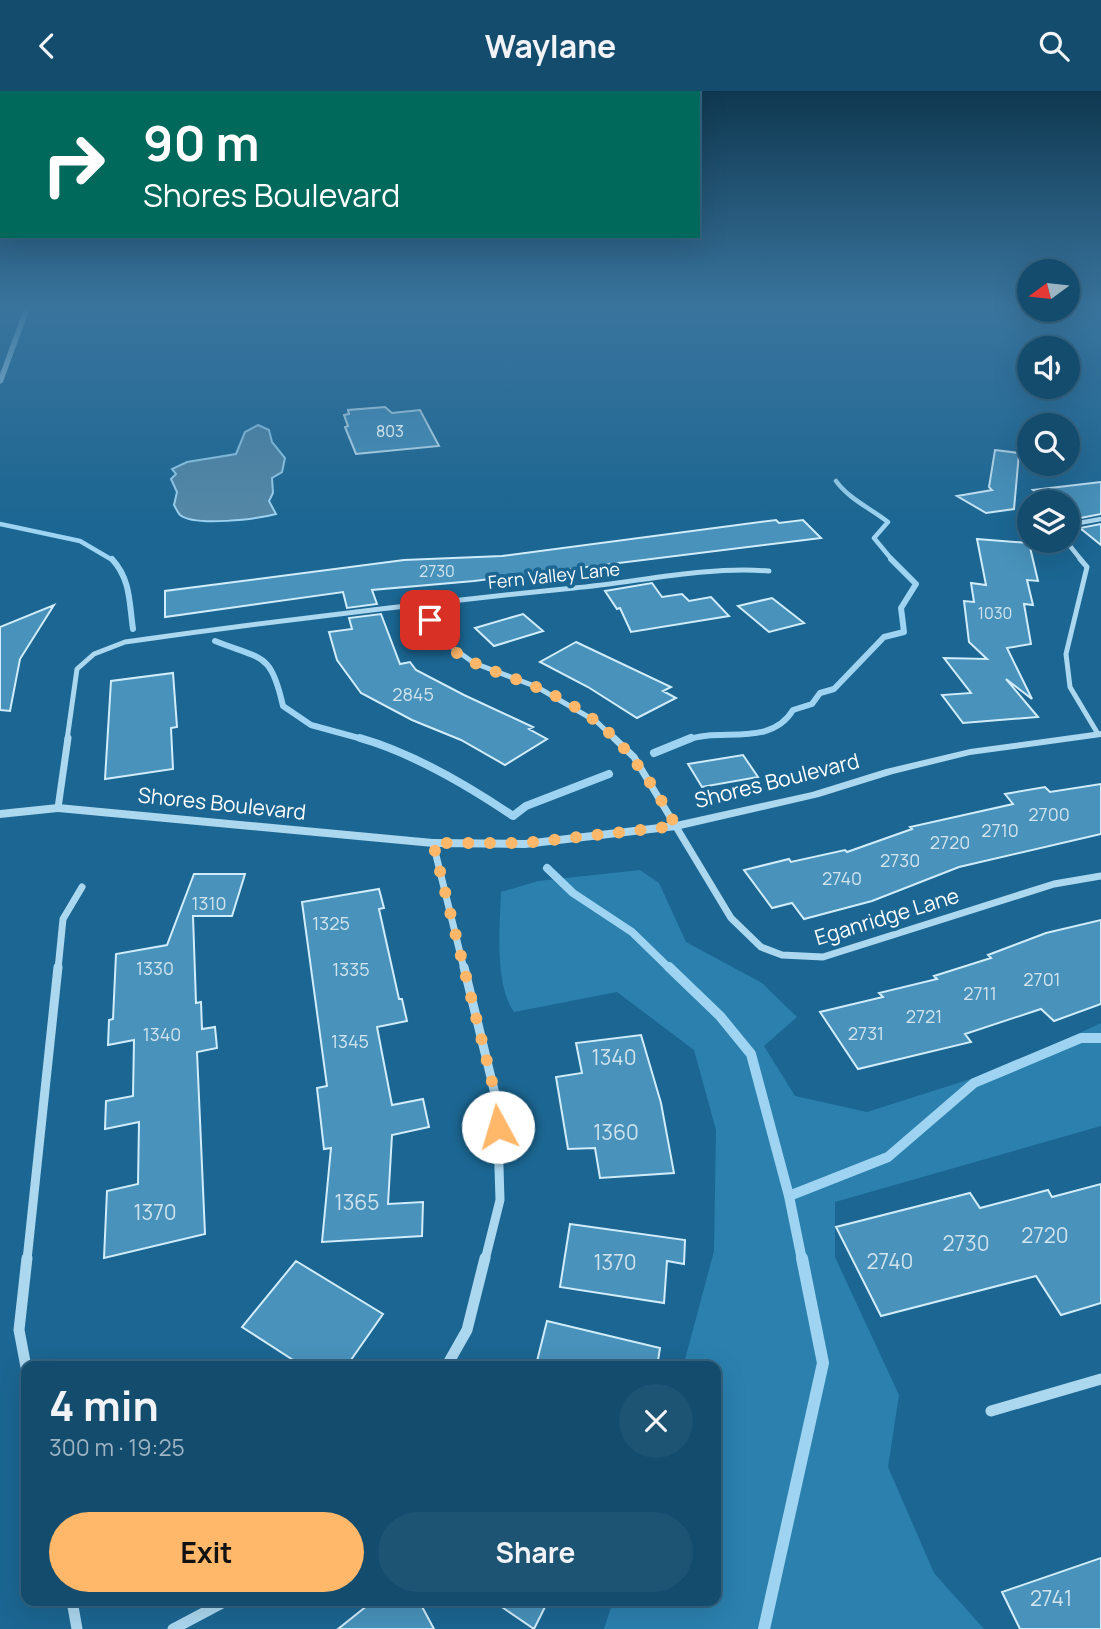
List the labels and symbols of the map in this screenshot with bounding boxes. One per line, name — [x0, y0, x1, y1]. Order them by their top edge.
north arrow — [1017, 259, 1080, 322]
house number: 803 — [376, 420, 404, 442]
street label: Fern Valley Lane — [487, 556, 621, 594]
house number: 2730 — [419, 560, 455, 582]
pin — [400, 590, 460, 650]
house number: 1030 — [978, 602, 1012, 624]
house number: 2845 — [392, 682, 434, 706]
street label: Shores Boulevard — [692, 746, 862, 814]
street label: Shores Boulevard — [137, 780, 307, 826]
house number: 2700 — [1028, 802, 1070, 826]
house number: 2710 — [981, 818, 1019, 842]
house number: 2720 — [930, 830, 970, 854]
house number: 2730 — [880, 848, 920, 872]
house number: 2740 — [822, 866, 862, 890]
street label: Eganridge Lane — [811, 881, 962, 951]
house number: 1310 — [192, 891, 226, 915]
house number: 1325 — [312, 911, 350, 935]
house number: 1330 — [136, 956, 174, 980]
house number: 1335 — [332, 957, 370, 981]
house number: 2701 — [1023, 967, 1061, 991]
house number: 2711 — [963, 981, 997, 1005]
house number: 2721 — [906, 1004, 942, 1028]
house number: 2731 — [848, 1021, 884, 1045]
house number: 1340 — [143, 1022, 181, 1046]
house number: 1345 — [331, 1029, 369, 1053]
house number: 1340 — [592, 1043, 637, 1071]
position arrow — [461, 1090, 535, 1164]
house number: 1360 — [593, 1118, 639, 1146]
house number: 1365 — [335, 1188, 379, 1216]
house number: 1370 — [133, 1198, 177, 1226]
house number: 2720 — [1021, 1221, 1069, 1249]
house number: 2730 — [943, 1229, 989, 1257]
house number: 2740 — [867, 1247, 913, 1275]
house number: 1370 — [593, 1248, 637, 1276]
house number: 2741 — [1030, 1584, 1072, 1612]

